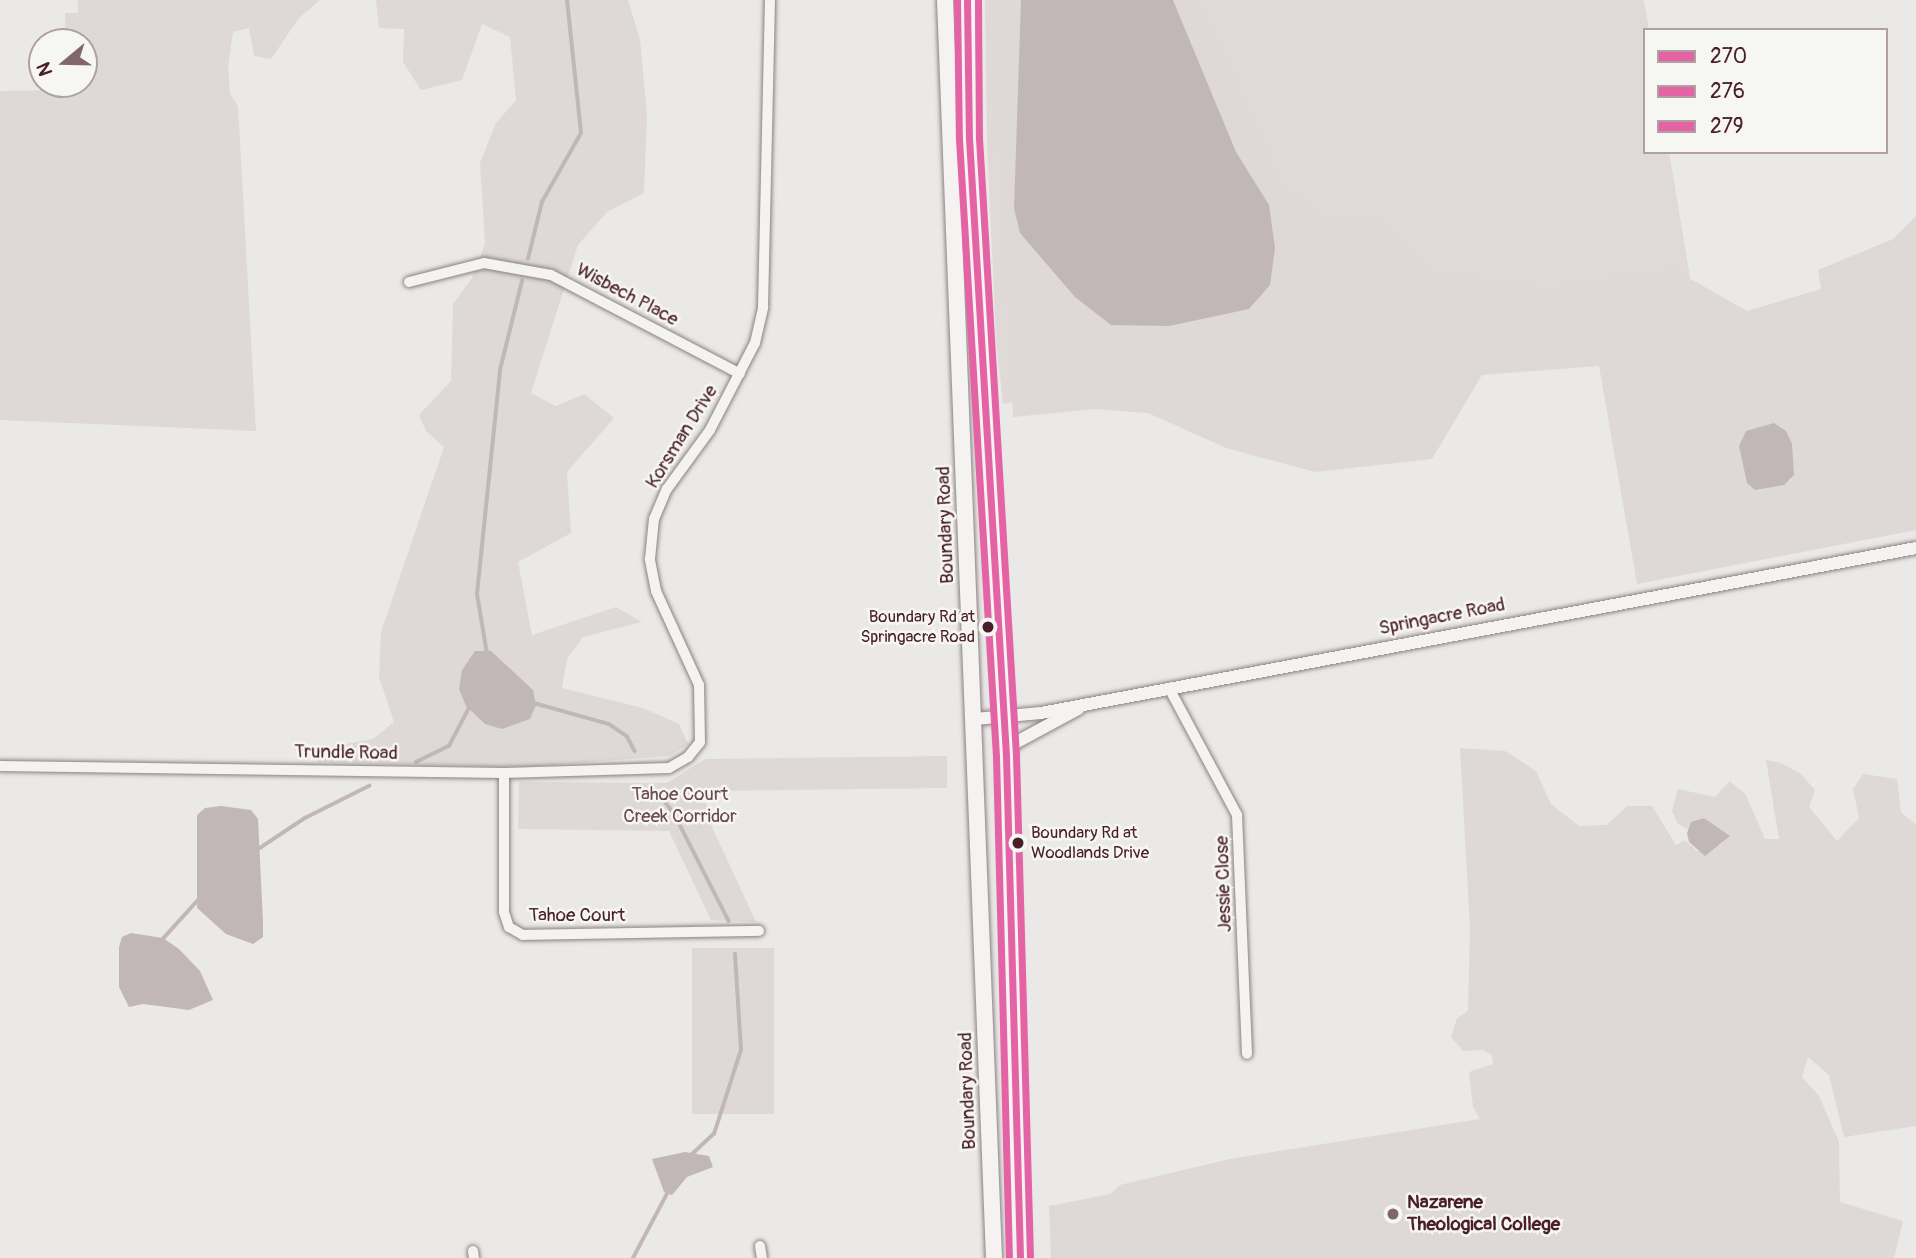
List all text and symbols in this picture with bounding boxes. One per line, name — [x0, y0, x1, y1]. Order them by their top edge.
north arrow — [28, 28, 98, 98]
legend — [1643, 28, 1888, 154]
text: 270 — [1710, 43, 1747, 70]
text: N — [32, 59, 58, 79]
text: 276 — [1710, 78, 1745, 105]
text: 279 — [1710, 113, 1744, 140]
street label: Wisbech Place — [572, 259, 682, 331]
street label: Korsman Drive — [641, 381, 723, 493]
street label: Boundary Road — [933, 466, 959, 584]
street label: Springacre Road — [1377, 594, 1507, 640]
place label: Boundary Rd at Springacre Road — [860, 607, 975, 647]
marker: Boundary Rd at Springacre Road — [981, 620, 995, 634]
street label: Trundle Road — [294, 741, 398, 765]
park label: Tahoe Court Creek Corridor — [623, 784, 737, 828]
place label: Boundary Rd at Woodlands Drive — [1031, 823, 1149, 863]
street label: Jessie Close — [1211, 835, 1237, 933]
marker: Boundary Rd at Woodlands Drive — [1011, 836, 1025, 850]
street label: Tahoe Court — [529, 905, 625, 927]
street label: Boundary Road — [955, 1032, 981, 1150]
place label: Nazarene Theological College — [1407, 1192, 1560, 1236]
marker: Nazarene Theological College — [1385, 1206, 1401, 1222]

